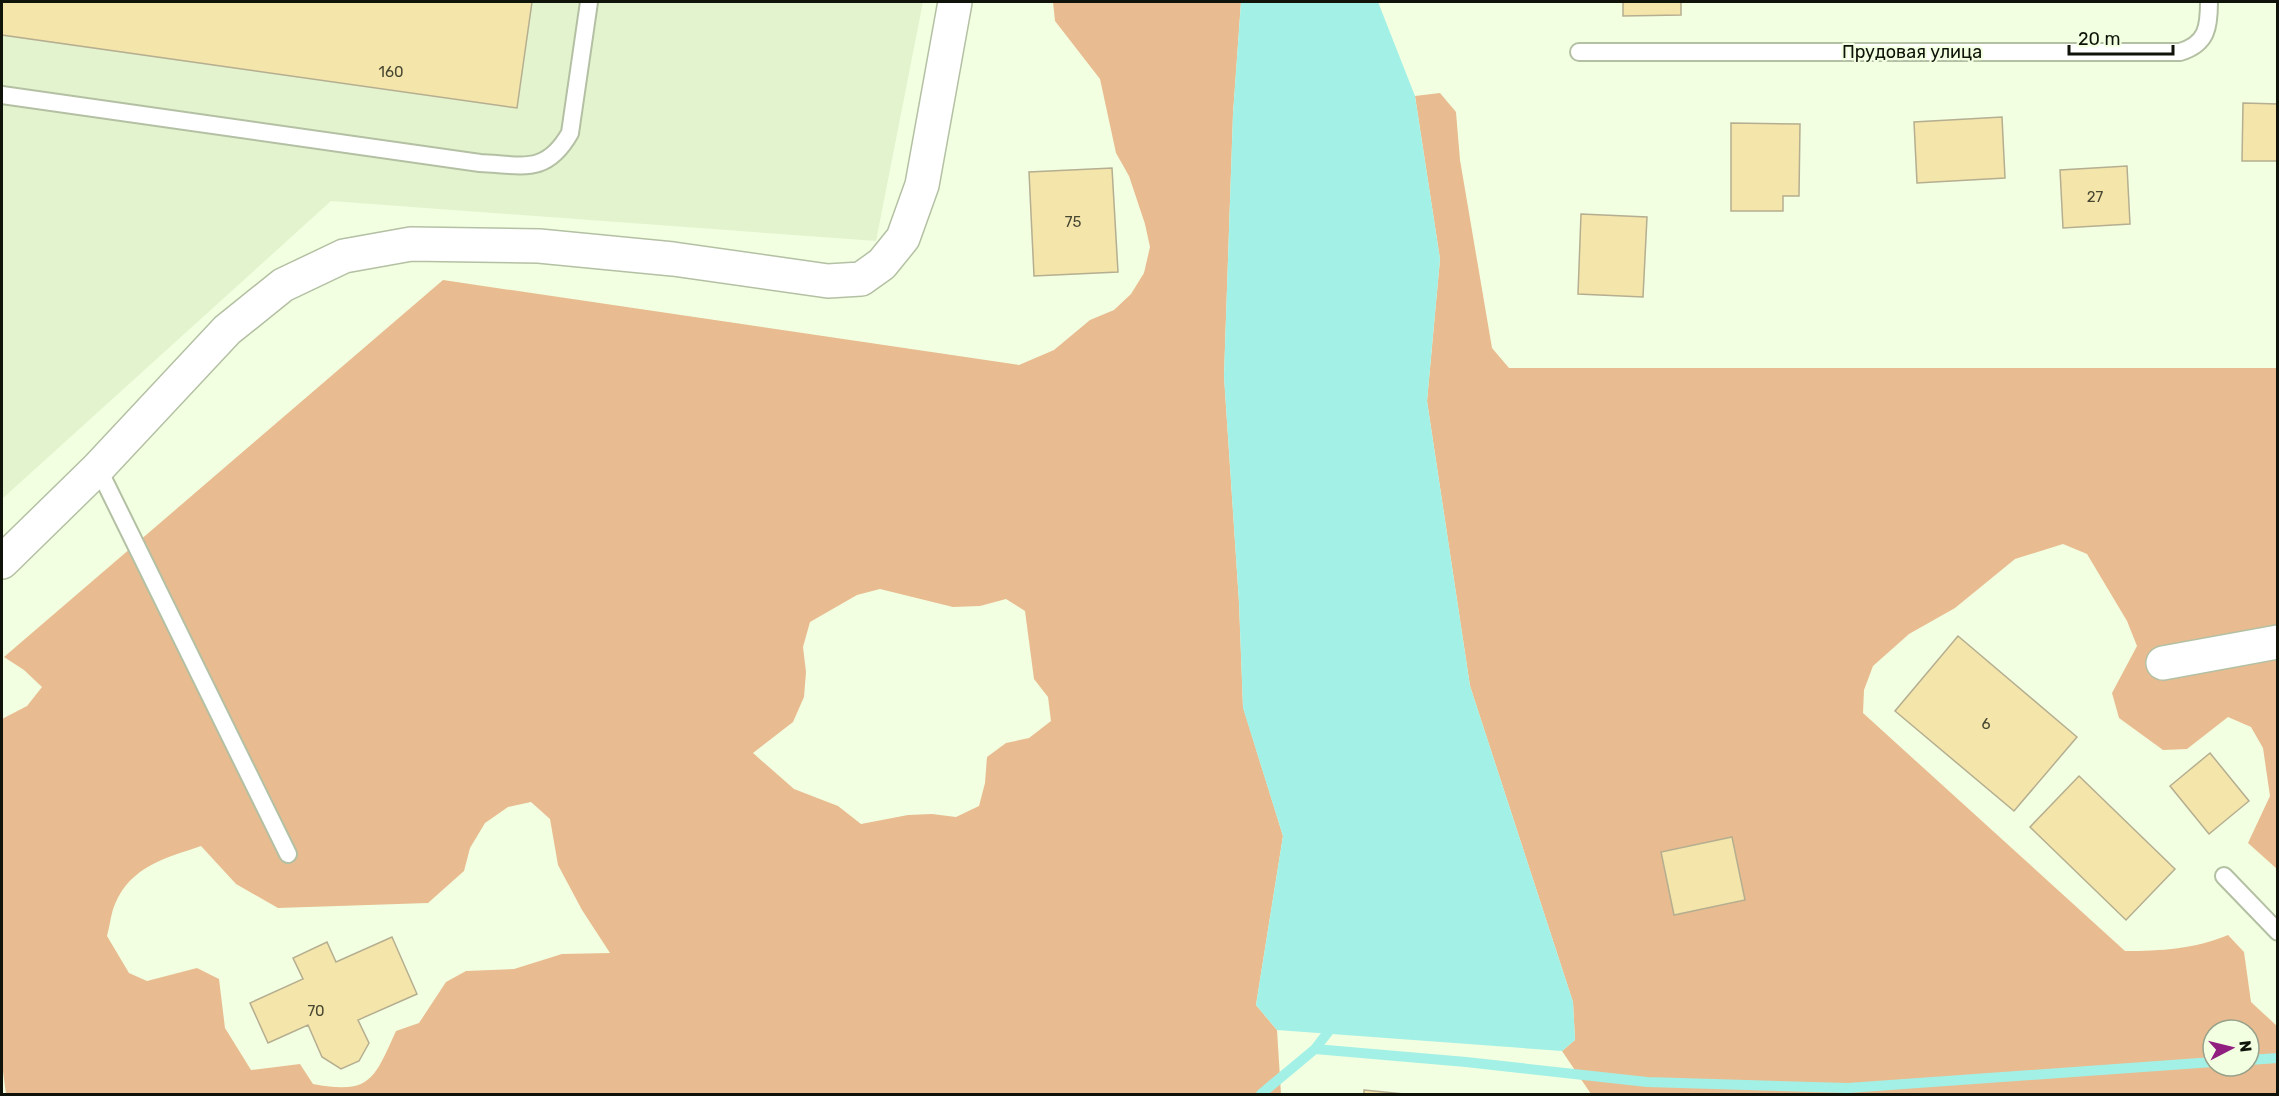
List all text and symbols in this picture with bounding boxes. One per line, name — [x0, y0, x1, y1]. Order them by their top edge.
scale bar — [2069, 18, 2172, 56]
text: 20 m — [2078, 28, 2120, 50]
street label: Прудовая улица — [1842, 41, 1982, 63]
house number: 160 — [379, 63, 404, 81]
house number: 27 — [2087, 188, 2104, 206]
house number: 75 — [1065, 213, 1081, 231]
house number: 6 — [1981, 715, 1991, 733]
house number: 70 — [307, 1002, 325, 1020]
north arrow — [2201, 1018, 2261, 1078]
text: N — [2235, 1039, 2256, 1053]

